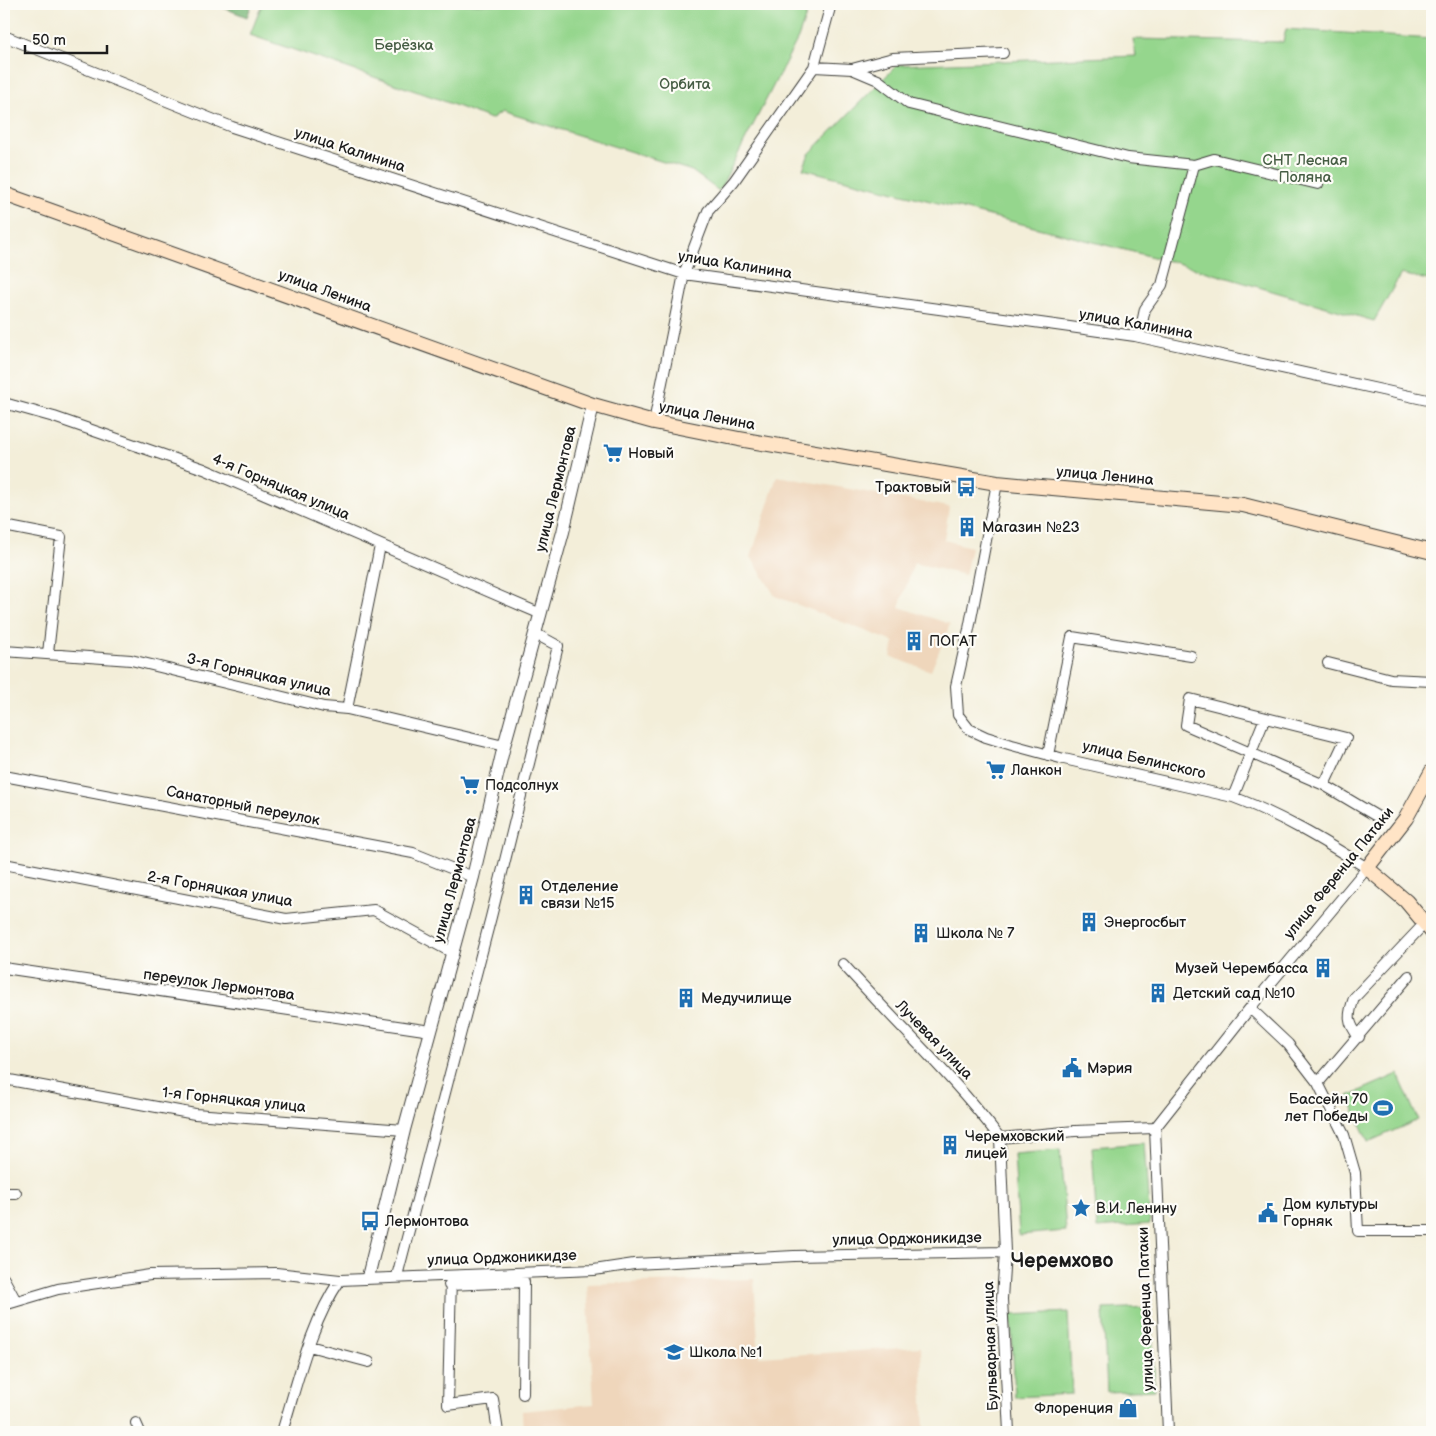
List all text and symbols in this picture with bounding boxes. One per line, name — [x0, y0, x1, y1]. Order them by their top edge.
scale bar — [25, 22, 108, 54]
text: 50 m — [32, 31, 66, 50]
park label: Берёзка — [374, 36, 434, 55]
park label: Орбита — [659, 75, 711, 94]
street label: улица Калинина — [292, 123, 408, 177]
park label: СНТ Лесная Поляна — [1263, 151, 1348, 187]
street label: улица Калинина — [677, 247, 794, 283]
street label: улица Ленина — [276, 265, 374, 317]
street label: улица Калинина — [1078, 305, 1195, 343]
street label: улица Ленина — [657, 397, 757, 435]
street label: улица Лермонтова — [531, 424, 581, 554]
supermarket icon: Новый — [602, 442, 624, 464]
place label: Новый — [628, 444, 674, 463]
street label: 4-я Горняцкая улица — [209, 449, 353, 525]
street label: улица Ленина — [1056, 462, 1155, 490]
bus stop icon: Трактовый — [955, 476, 977, 498]
place label: Трактовый — [875, 478, 951, 497]
building icon: Магазин №23 — [956, 516, 978, 538]
place label: Магазин №23 — [982, 518, 1080, 537]
building icon: ПОГАТ — [903, 630, 925, 652]
place label: ПОГАТ — [929, 632, 977, 651]
street label: 3-я Горняцкая улица — [185, 649, 333, 701]
street label: улица Белинского — [1081, 737, 1208, 783]
supermarket icon: Ланкон — [985, 759, 1007, 781]
place label: Ланкон — [1010, 761, 1062, 780]
supermarket icon: Подсолнух — [459, 774, 481, 796]
place label: Подсолнух — [485, 776, 559, 795]
street label: Санаторный переулок — [164, 782, 322, 830]
street label: улица Ференца Патаки — [1280, 803, 1398, 943]
street label: улица Лермонтова — [429, 815, 481, 945]
street label: 2-я Горняцкая улица — [146, 867, 294, 911]
place label: Отделение связи №15 — [541, 877, 618, 913]
building icon: Отделение связи №15 — [515, 884, 537, 906]
building icon: Энергосбыт — [1078, 911, 1100, 933]
place label: Энергосбыт — [1104, 913, 1186, 932]
building icon: Школа № 7 — [910, 922, 932, 944]
place label: Школа № 7 — [936, 924, 1015, 943]
building icon: Музей Черембасса — [1312, 957, 1334, 979]
place label: Музей Черембасса — [1175, 959, 1308, 978]
street label: переулок Лермонтова — [142, 965, 296, 1005]
building icon: Детский сад №10 — [1147, 982, 1169, 1004]
place label: Детский сад №10 — [1173, 984, 1295, 1003]
building icon: Медучилище — [675, 987, 697, 1009]
place label: Медучилище — [701, 989, 792, 1008]
street label: Лучевая улица — [891, 996, 977, 1084]
public building icon: Мэрия — [1061, 1057, 1083, 1079]
place label: Мэрия — [1087, 1059, 1132, 1078]
street label: 1-я Горняцкая улица — [161, 1083, 307, 1117]
place label: Бассейн 70 лет Победы — [1285, 1090, 1368, 1126]
sports icon: Бассейн 70 лет Победы — [1372, 1097, 1394, 1119]
place label: Черемховский лицей — [965, 1127, 1065, 1163]
building icon: Черемховский лицей — [939, 1134, 961, 1156]
place label: Дом культуры Горняк — [1283, 1195, 1378, 1231]
place icon: В.И. Ленину — [1070, 1197, 1092, 1219]
place label: В.И. Ленину — [1096, 1199, 1177, 1218]
public building icon: Дом культуры Горняк — [1257, 1202, 1279, 1224]
bus stop icon: Лермонтова — [359, 1210, 381, 1232]
place label: Лермонтова — [384, 1212, 469, 1231]
street label: улица Ференца Патаки — [1134, 1226, 1158, 1392]
street label: улица Орджоникидзе — [832, 1228, 982, 1250]
street label: улица Орджоникидзе — [427, 1246, 577, 1270]
district label: Черемхово — [1011, 1249, 1113, 1273]
street label: Бульварная улица — [979, 1281, 1003, 1411]
school or university icon: Школа №1 — [663, 1341, 685, 1363]
place label: Школа №1 — [689, 1343, 762, 1362]
shop icon: Флоренция — [1117, 1397, 1139, 1419]
place label: Флоренция — [1034, 1399, 1113, 1418]

